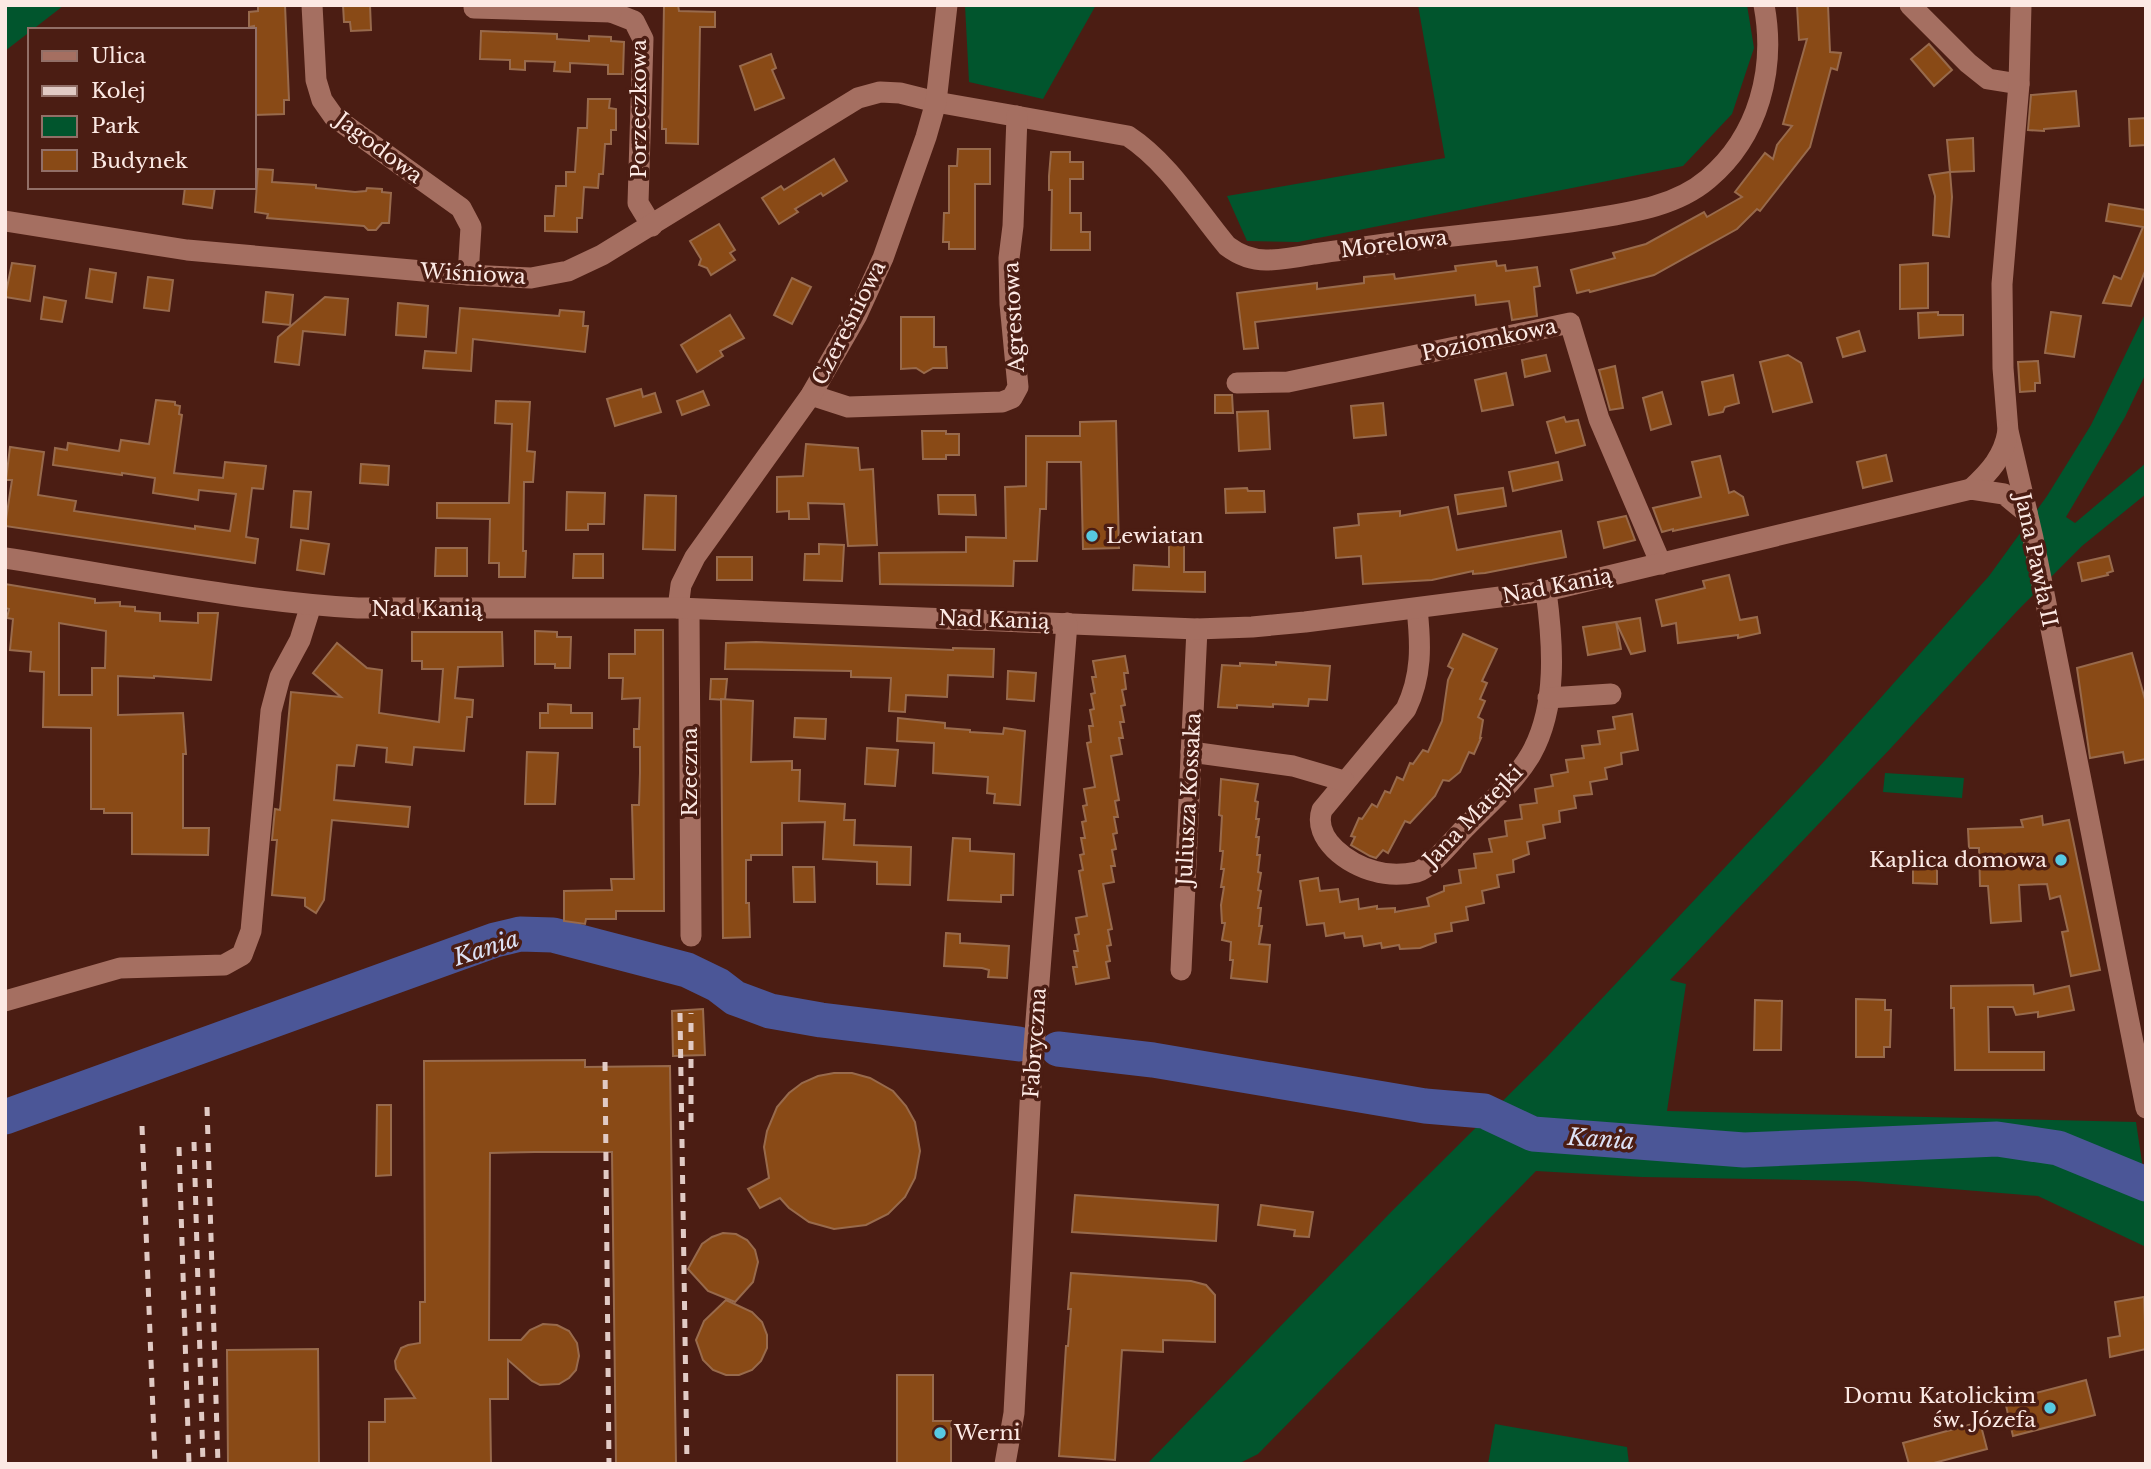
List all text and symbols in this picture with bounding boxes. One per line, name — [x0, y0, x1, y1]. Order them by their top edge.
legend — [28, 28, 256, 189]
street label: Porzeczkowa — [626, 39, 652, 179]
text: Ulica — [91, 43, 146, 69]
text: Kolej — [91, 78, 146, 104]
street label: Jagodowa — [328, 105, 428, 189]
text: Park — [91, 113, 140, 139]
text: Budynek — [91, 148, 188, 174]
street label: Morelowa — [1339, 225, 1449, 263]
street label: Czereśniowa — [807, 256, 892, 390]
street label: Wiśniowa — [419, 258, 527, 290]
street label: Agrestowa — [998, 261, 1030, 374]
street label: Poziomkowa — [1419, 313, 1559, 367]
street label: Jana Pawła II — [2009, 488, 2063, 629]
place label: Lewiatan — [1106, 523, 1204, 549]
marker: Lewiatan — [1084, 528, 1100, 544]
street label: Nad Kanią — [1500, 563, 1614, 609]
street label: Nad Kanią — [371, 596, 483, 622]
street label: Nad Kanią — [938, 605, 1050, 635]
street label: Juliusza Kossaka — [1171, 711, 1207, 889]
street label: Rzeczna — [677, 727, 703, 817]
street label: Jana Matejki — [1416, 759, 1528, 875]
place label: Kaplica domowa — [1869, 847, 2047, 873]
marker: Kaplica domowa — [2053, 852, 2069, 868]
water label: Kania — [449, 924, 522, 972]
street label: Fabryczna — [1018, 986, 1052, 1099]
water label: Kania — [1566, 1123, 1635, 1155]
place label: Domu Katolickim św. Józefa — [1844, 1383, 2036, 1433]
marker: Domu Katolickim św. Józefa — [2042, 1400, 2058, 1416]
place label: Werni — [953, 1420, 1021, 1446]
marker: Werni — [932, 1425, 948, 1441]

